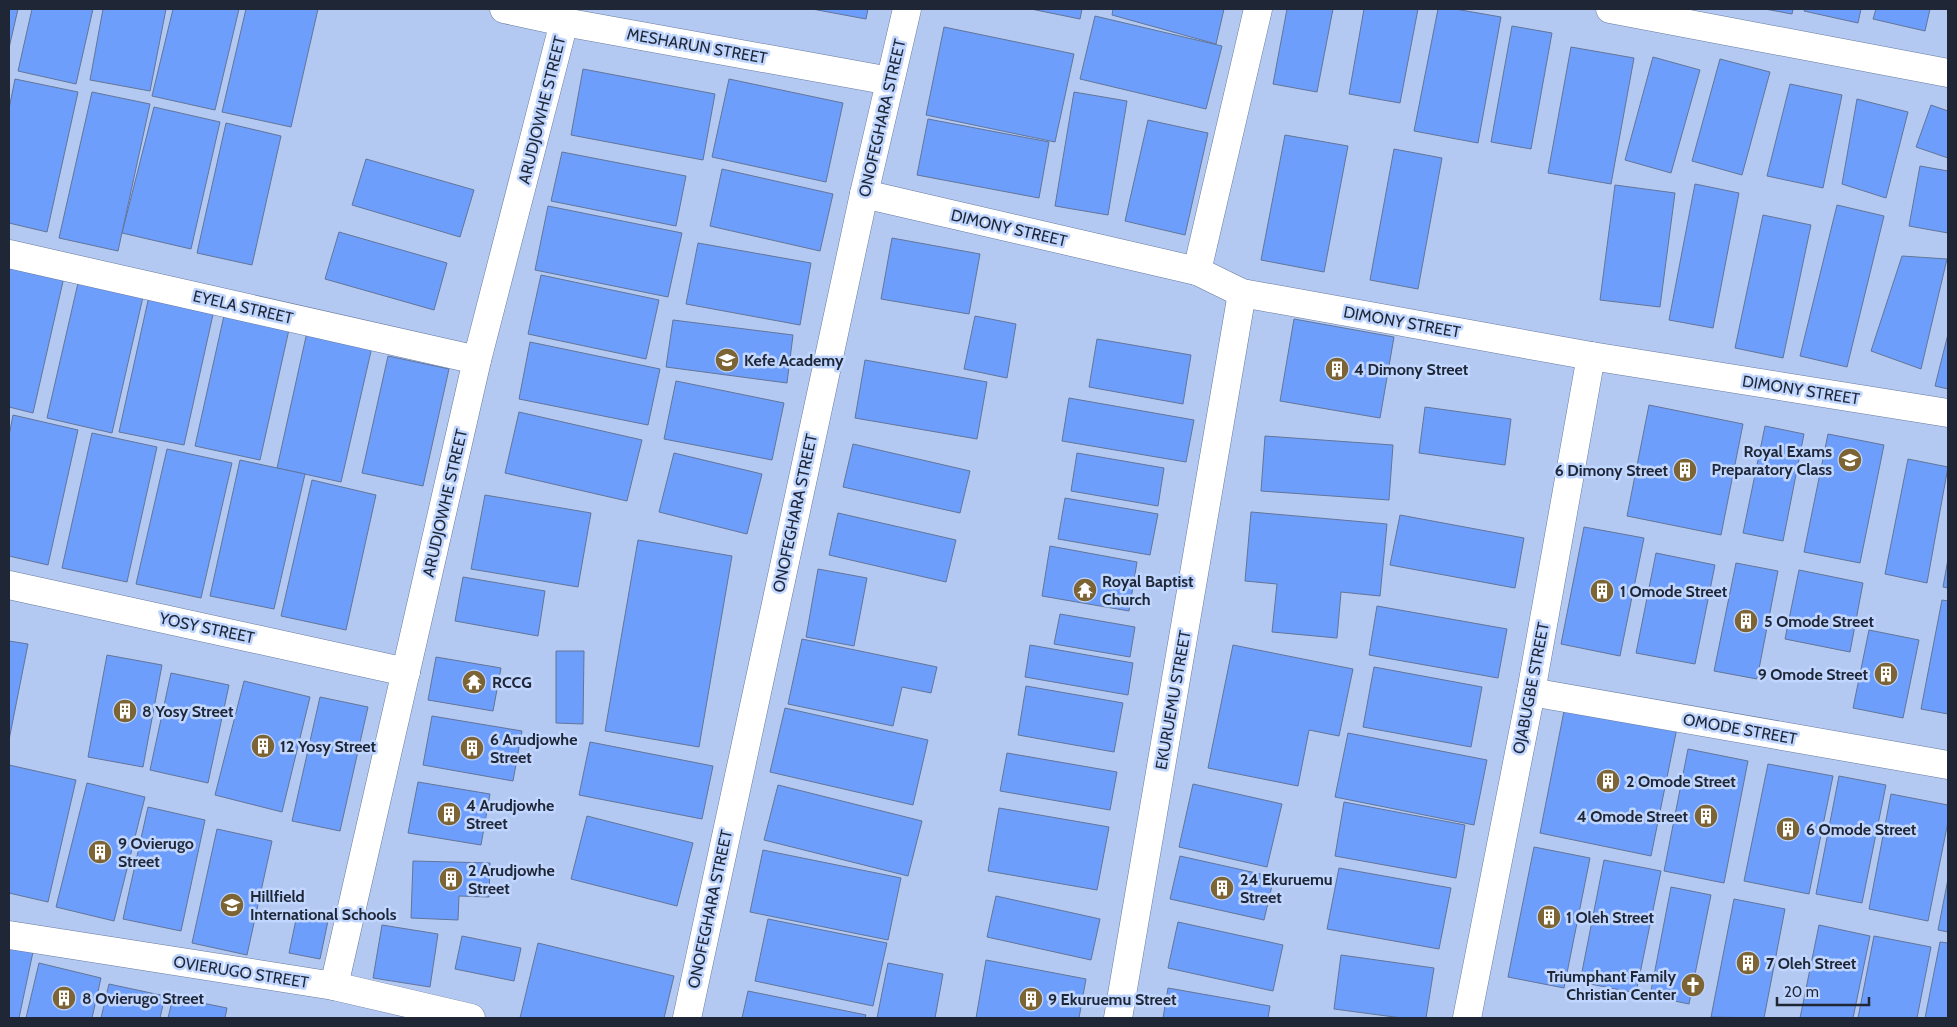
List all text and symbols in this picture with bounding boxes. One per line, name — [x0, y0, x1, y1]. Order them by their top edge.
street label: MESHARUN STREET — [625, 24, 769, 68]
street label: ARUDJOWHE STREET — [514, 34, 570, 186]
street label: ONOFEGHARA STREET — [855, 37, 910, 199]
street label: DIMONY STREET — [949, 205, 1069, 251]
street label: EYELA STREET — [191, 286, 295, 328]
street label: DIMONY STREET — [1342, 302, 1462, 342]
school or university icon: Kefe Academy — [714, 347, 740, 373]
place label: Kefe Academy — [744, 351, 844, 370]
building icon: 4 Dimony Street — [1324, 356, 1350, 382]
place label: 4 Dimony Street — [1354, 360, 1469, 379]
street label: DIMONY STREET — [1741, 371, 1862, 409]
street label: ARUDJOWHE STREET — [419, 427, 471, 579]
street label: ONOFEGHARA STREET — [769, 431, 821, 594]
place label: Royal Exams Preparatory Class — [1712, 442, 1832, 479]
school or university icon: Royal Exams Preparatory Class — [1837, 447, 1863, 473]
building icon: 6 Dimony Street — [1672, 457, 1698, 483]
place label: 6 Dimony Street — [1555, 461, 1668, 480]
place label: Royal Baptist Church — [1102, 572, 1194, 609]
temple icon: Royal Baptist Church — [1072, 577, 1098, 603]
building icon: 1 Omode Street — [1589, 578, 1615, 604]
place label: 1 Omode Street — [1620, 582, 1728, 601]
street label: YOSY STREET — [157, 608, 257, 647]
building icon: 5 Omode Street — [1733, 608, 1759, 634]
place label: 5 Omode Street — [1764, 612, 1874, 631]
street label: OJABUGBE STREET — [1509, 620, 1553, 756]
street label: EKURUEMU STREET — [1151, 628, 1195, 771]
building icon: 9 Omode Street — [1873, 661, 1899, 687]
place label: 9 Omode Street — [1758, 665, 1868, 684]
temple icon: RCCG — [461, 669, 487, 695]
place label: RCCG — [492, 673, 532, 692]
building icon: 8 Yosy Street — [112, 698, 138, 724]
place label: 8 Yosy Street — [142, 702, 234, 721]
street label: OMODE STREET — [1682, 710, 1799, 748]
place label: 6 Arudjowhe Street — [490, 730, 577, 767]
building icon: 12 Yosy Street — [250, 733, 276, 759]
building icon: 6 Arudjowhe Street — [459, 735, 485, 761]
place label: 12 Yosy Street — [280, 737, 377, 756]
building icon: 2 Omode Street — [1595, 768, 1621, 794]
place label: 2 Omode Street — [1626, 772, 1736, 791]
place label: 4 Arudjowhe Street — [466, 796, 554, 833]
building icon: 4 Arudjowhe Street — [436, 801, 462, 827]
building icon: 4 Omode Street — [1693, 803, 1719, 829]
place label: 4 Omode Street — [1577, 807, 1688, 826]
building icon: 6 Omode Street — [1775, 816, 1801, 842]
place label: 6 Omode Street — [1806, 820, 1917, 839]
street label: ONOFEGHARA STREET — [684, 827, 736, 990]
place label: 9 Ovierugo Street — [118, 834, 194, 871]
building icon: 9 Ovierugo Street — [87, 839, 113, 865]
place label: 2 Arudjowhe Street — [468, 861, 555, 898]
building icon: 2 Arudjowhe Street — [438, 866, 464, 892]
place label: 24 Ekuruemu Street — [1240, 870, 1333, 907]
building icon: 24 Ekuruemu Street — [1209, 875, 1235, 901]
place label: Hillfield International Schools — [250, 887, 397, 924]
school or university icon: Hillfield International Schools — [219, 892, 245, 918]
building icon: 1 Oleh Street — [1536, 904, 1562, 930]
place label: 1 Oleh Street — [1566, 908, 1655, 927]
building icon: 7 Oleh Street — [1735, 950, 1761, 976]
street label: OVIERUGO STREET — [172, 952, 310, 992]
place label: 7 Oleh Street — [1766, 954, 1857, 973]
place label: Triumphant Family Christian Center — [1547, 967, 1677, 1004]
church icon: Triumphant Family Christian Center — [1680, 972, 1706, 998]
scale bar — [1777, 974, 1870, 1006]
text: 20 m — [1784, 983, 1819, 1001]
building icon: 8 Ovierugo Street — [51, 985, 77, 1011]
building icon: 9 Ekuruemu Street — [1018, 986, 1044, 1012]
place label: 8 Ovierugo Street — [82, 989, 204, 1008]
place label: 9 Ekuruemu Street — [1048, 990, 1177, 1009]

